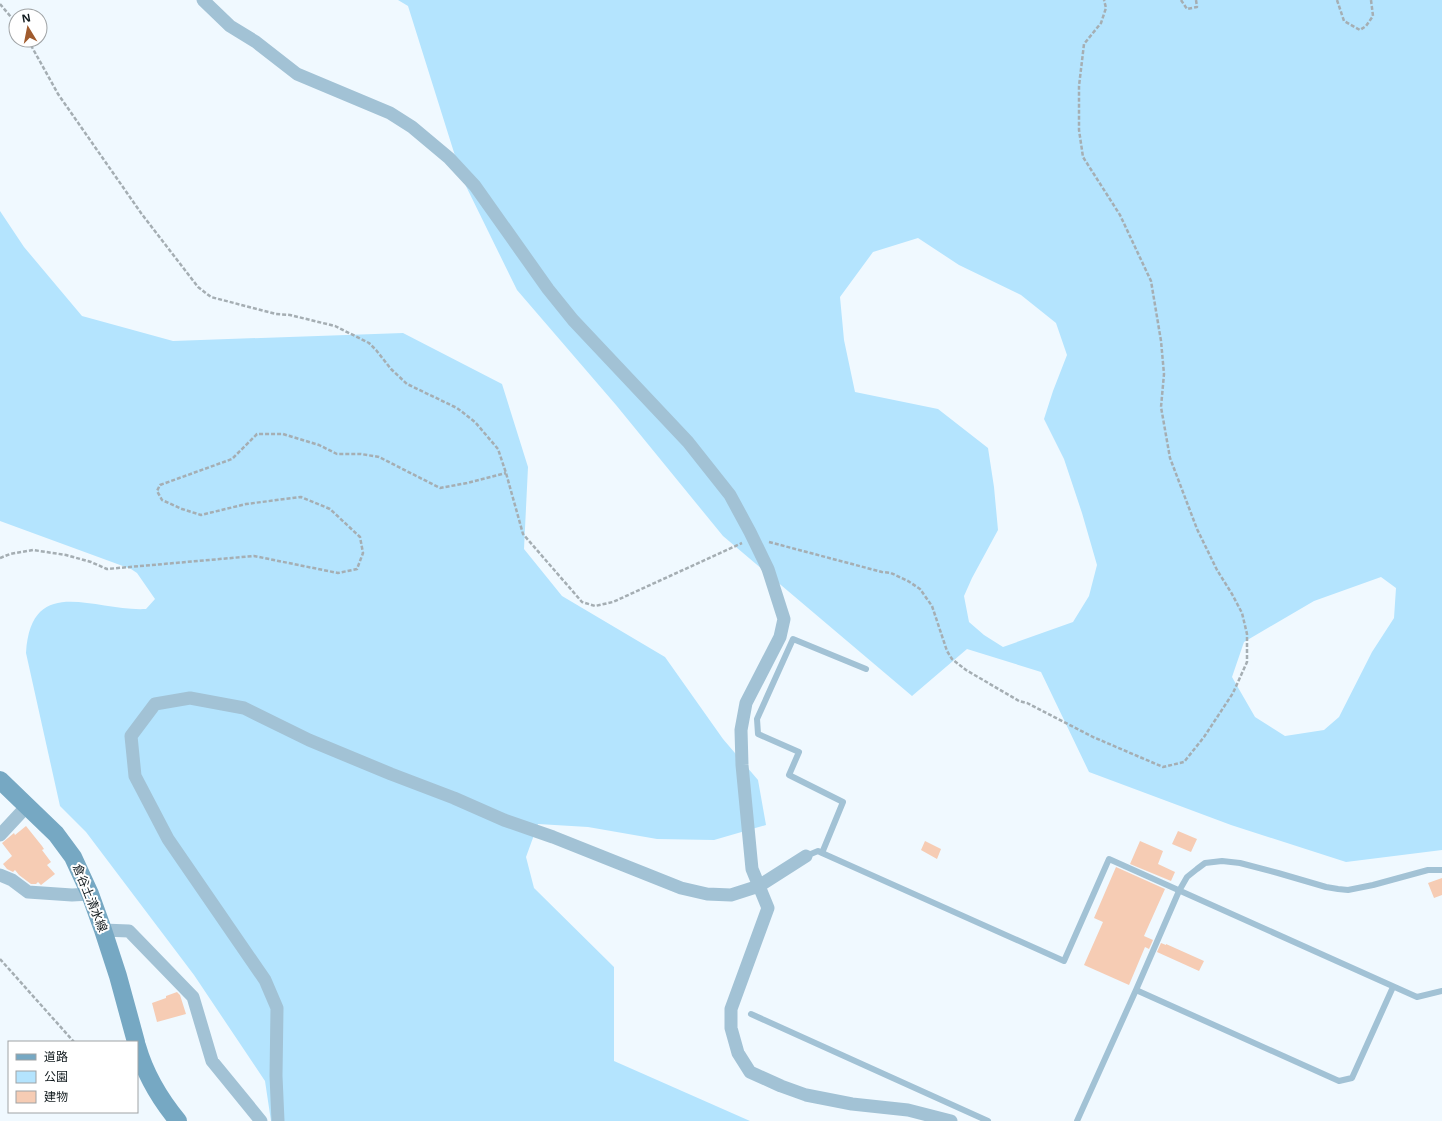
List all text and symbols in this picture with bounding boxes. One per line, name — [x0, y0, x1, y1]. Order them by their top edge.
north arrow — [8, 8, 48, 48]
text: N — [20, 9, 32, 26]
street label: 倉谷土清水線 — [69, 861, 112, 934]
legend — [8, 1041, 138, 1113]
text: 道路 — [44, 1048, 68, 1065]
text: 公園 — [44, 1068, 68, 1085]
text: 建物 — [44, 1088, 68, 1105]

